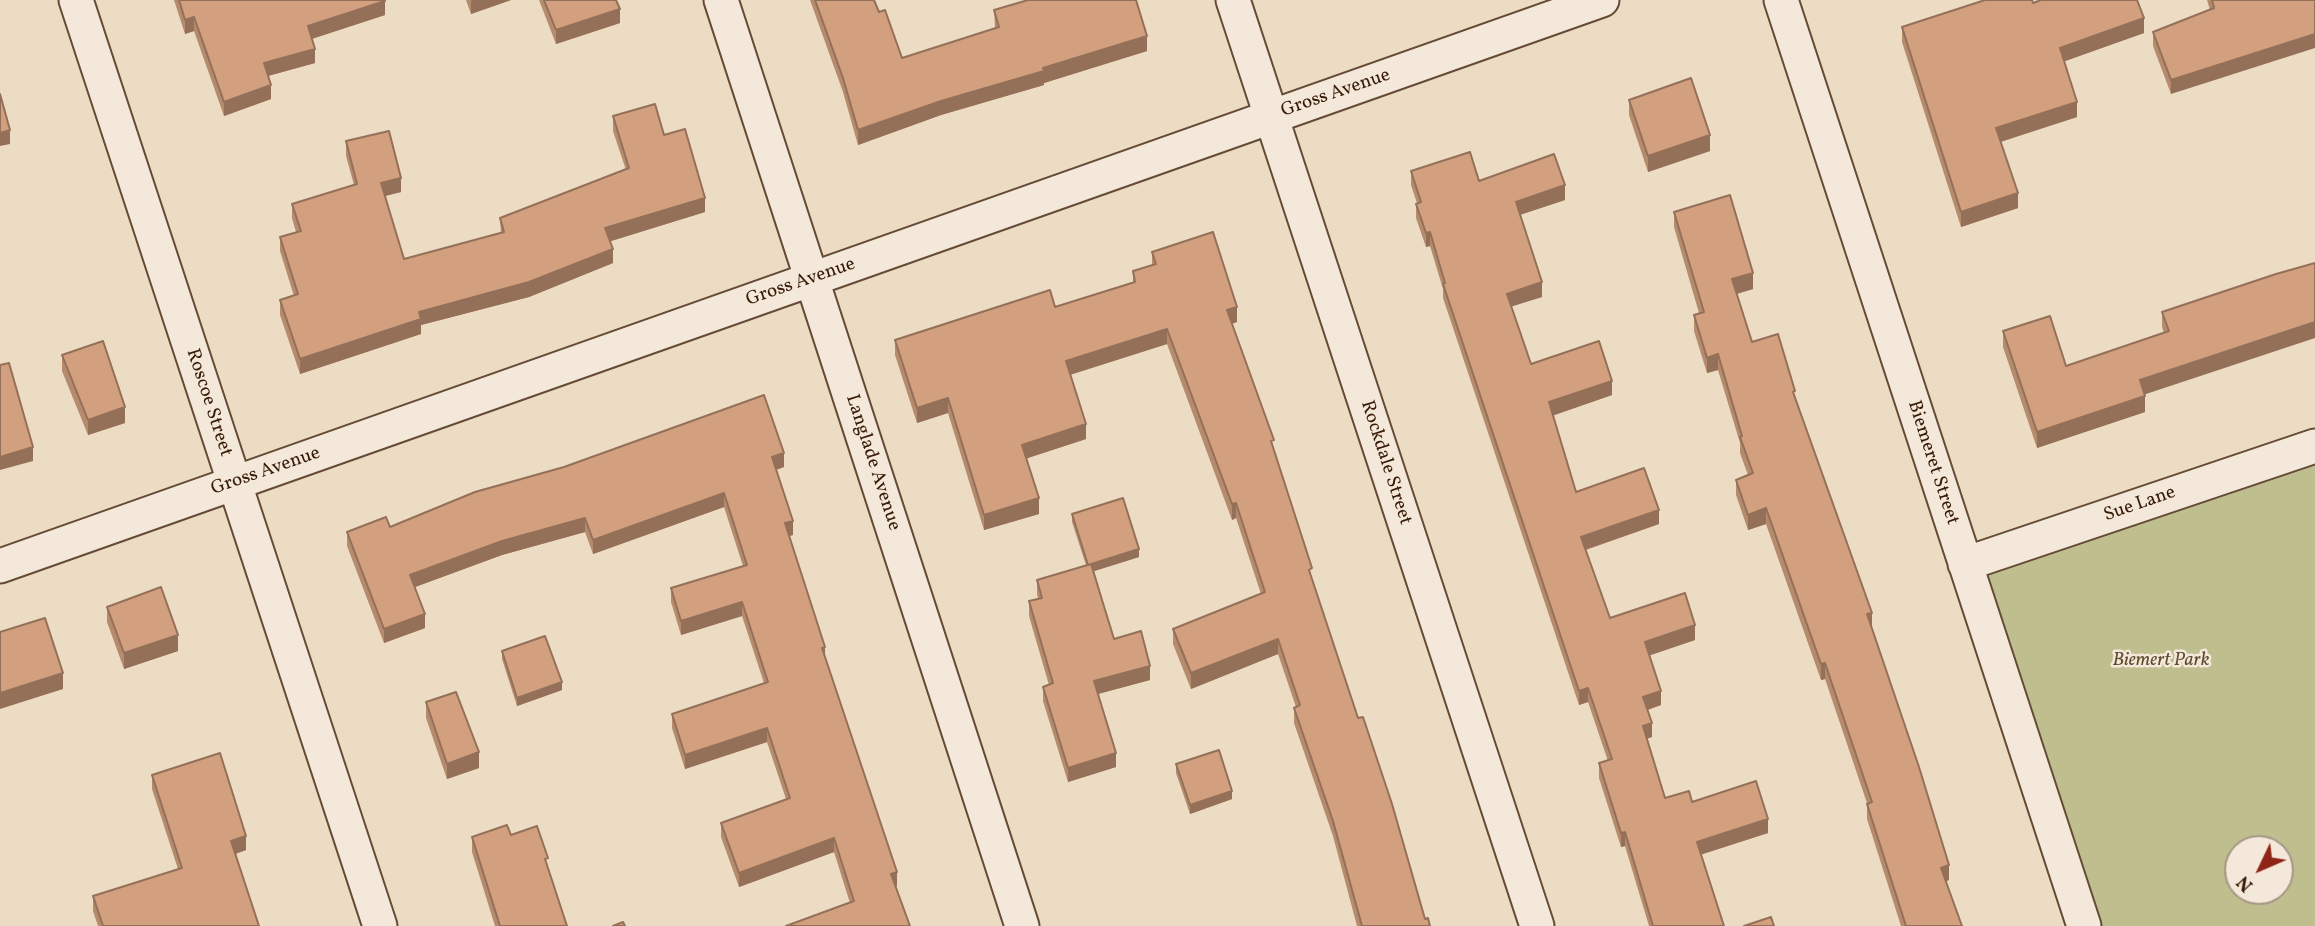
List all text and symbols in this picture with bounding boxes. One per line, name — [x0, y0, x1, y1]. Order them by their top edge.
street label: Gross Avenue — [1278, 65, 1394, 123]
street label: Gross Avenue — [743, 254, 859, 312]
street label: Roscoe Street — [180, 346, 236, 460]
street label: Langlade Avenue — [839, 392, 905, 534]
street label: Rockdale Street — [1354, 398, 1416, 528]
street label: Biemeret Street — [1901, 398, 1963, 528]
street label: Gross Avenue — [208, 443, 324, 501]
street label: Sue Lane — [2101, 482, 2179, 528]
park label: Biemert Park — [2113, 651, 2209, 673]
north arrow — [2224, 835, 2294, 905]
text: N — [2231, 869, 2259, 897]

